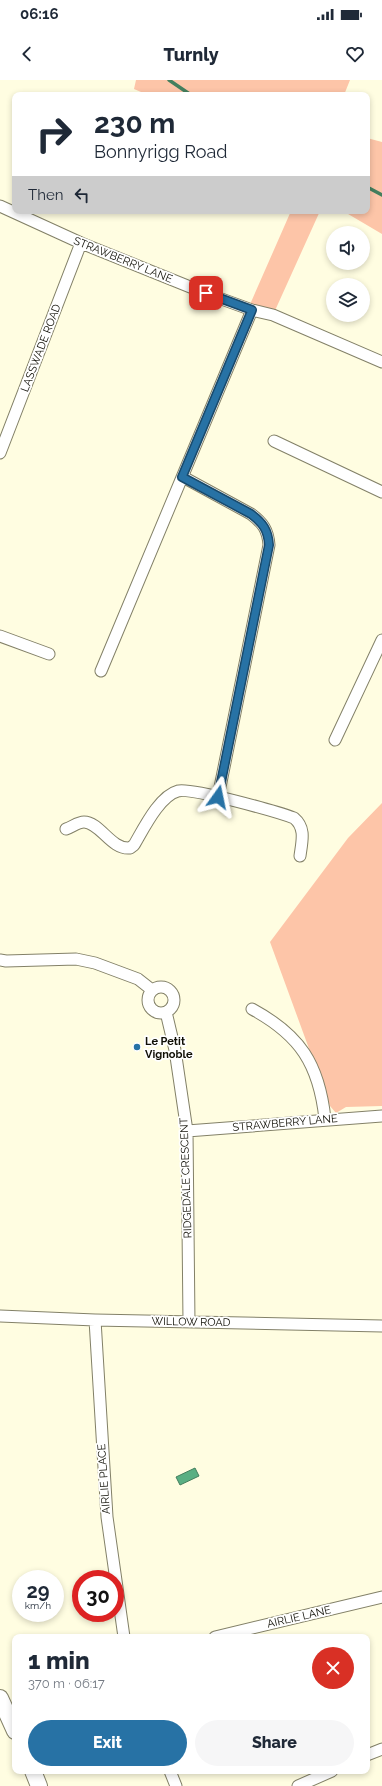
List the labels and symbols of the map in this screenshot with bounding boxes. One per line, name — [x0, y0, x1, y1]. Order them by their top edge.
street label: STRAWBERRY LANE — [72, 234, 175, 286]
pin — [189, 276, 223, 310]
street label: LASSWADE ROAD — [18, 302, 64, 394]
position arrow — [197, 776, 239, 818]
place label: Le Petit Vignoble — [145, 1035, 193, 1061]
marker: Le Petit Vignoble — [132, 1042, 142, 1052]
street label: STRAWBERRY LANE — [232, 1112, 338, 1134]
street label: RIDGEDALE CRESCENT — [177, 1117, 195, 1239]
street label: WILLOW ROAD — [151, 1315, 231, 1329]
street label: AIRLIE PLACE — [95, 1443, 113, 1515]
speed limit sign: 30 — [72, 1570, 124, 1622]
street label: AIRLIE LANE — [266, 1603, 332, 1631]

